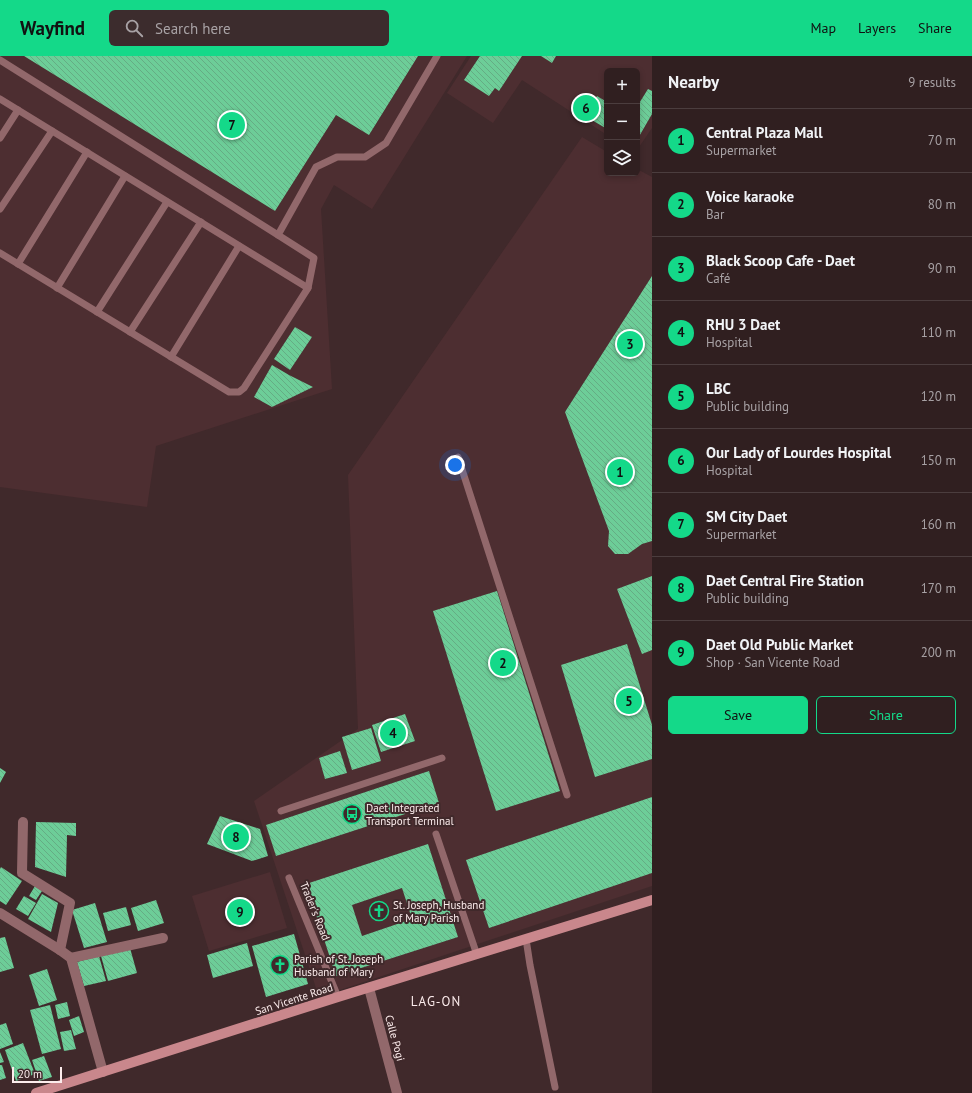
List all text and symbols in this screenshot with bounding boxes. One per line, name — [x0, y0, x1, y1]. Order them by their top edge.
search box — [109, 10, 389, 46]
text: Wayfind — [20, 16, 85, 40]
icon: search — [123, 17, 145, 39]
text: Search here — [155, 19, 231, 38]
text: Map — [810, 19, 836, 37]
text: Layers — [858, 19, 896, 37]
text: Share — [918, 19, 952, 37]
map controls — [604, 68, 640, 176]
button: + — [604, 68, 640, 104]
text: Nearby — [668, 71, 719, 93]
text: 9 results — [908, 74, 956, 91]
pin: 6 — [573, 93, 599, 123]
button: − — [604, 104, 640, 140]
pin: 7 — [219, 110, 245, 140]
text: Central Plaza Mall — [706, 123, 823, 142]
text: 1 — [677, 132, 685, 149]
text: 70 m — [928, 132, 956, 149]
button: layers — [604, 140, 640, 176]
text: Supermarket — [706, 142, 776, 159]
text: Voice karaoke — [706, 187, 794, 206]
text: 2 — [677, 196, 685, 213]
text: 80 m — [928, 196, 956, 213]
text: Bar — [706, 206, 724, 223]
text: Black Scoop Cafe - Daet — [706, 251, 855, 270]
text: 3 — [677, 260, 685, 277]
text: 90 m — [928, 260, 956, 277]
text: Café — [706, 270, 730, 287]
text: RHU 3 Daet — [706, 315, 780, 334]
text: 4 — [677, 324, 685, 341]
text: 110 m — [921, 324, 956, 341]
pin: 3 — [617, 329, 643, 359]
text: Hospital — [706, 334, 752, 351]
text: LBC — [706, 379, 731, 398]
text: 5 — [677, 388, 685, 405]
text: 120 m — [921, 388, 956, 405]
text: Public building — [706, 398, 789, 415]
text: Our Lady of Lourdes Hospital — [706, 443, 891, 462]
text: 6 — [677, 452, 685, 469]
text: 150 m — [921, 452, 956, 469]
your location — [445, 455, 465, 475]
pin: 1 — [607, 457, 633, 487]
text: Hospital — [706, 462, 752, 479]
text: SM City Daet — [706, 507, 787, 526]
text: 7 — [677, 516, 685, 533]
text: 160 m — [921, 516, 956, 533]
text: Supermarket — [706, 526, 776, 543]
text: Daet Central Fire Station — [706, 571, 864, 590]
text: 8 — [677, 580, 685, 597]
text: 170 m — [921, 580, 956, 597]
text: Public building — [706, 590, 789, 607]
text: Daet Old Public Market — [706, 635, 853, 654]
text: 9 — [677, 644, 685, 661]
text: 200 m — [921, 644, 956, 661]
pin: 2 — [490, 648, 516, 678]
text: Shop · San Vicente Road — [706, 654, 840, 671]
pin: 5 — [616, 686, 642, 716]
button: Save — [668, 696, 808, 734]
button: Share — [816, 696, 956, 734]
pin: 4 — [380, 718, 406, 748]
place label: Daet Integrated Transport Terminal — [366, 801, 454, 828]
bus stop icon: Daet Integrated Transport Terminal — [341, 803, 363, 825]
pin: 8 — [223, 822, 249, 852]
street label: Trader's Road — [297, 880, 333, 942]
pin: 9 — [227, 897, 253, 927]
place label: St. Joseph, Husband of Mary Parish — [393, 898, 484, 925]
church icon: St. Joseph, Husband of Mary Parish — [368, 900, 390, 922]
place label: Parish of St. Joseph Husband of Mary — [294, 952, 383, 979]
church icon: Parish of St. Joseph Husband of Mary — [269, 954, 291, 976]
street label: San Vicente Road — [253, 980, 335, 1018]
district label: LAG-ON — [411, 993, 461, 1010]
street label: Calle Pogi — [382, 1013, 408, 1063]
scale bar — [12, 1065, 62, 1084]
text: 20 m — [18, 1067, 42, 1081]

